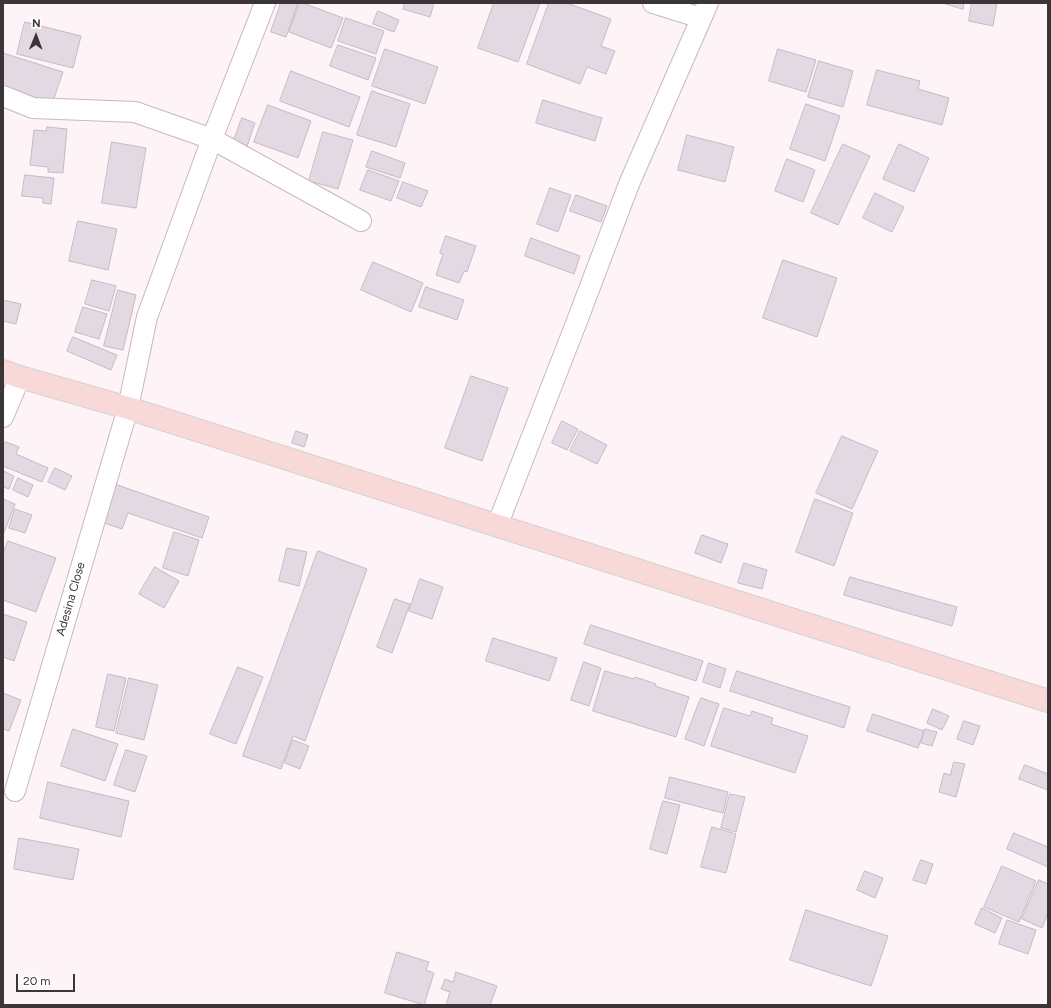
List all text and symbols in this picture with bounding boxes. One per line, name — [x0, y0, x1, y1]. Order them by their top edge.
north arrow — [16, 16, 56, 56]
text: N — [32, 17, 41, 30]
street label: Adesina Close — [54, 560, 88, 638]
scale bar — [18, 966, 77, 992]
text: 20 m — [23, 974, 51, 988]

